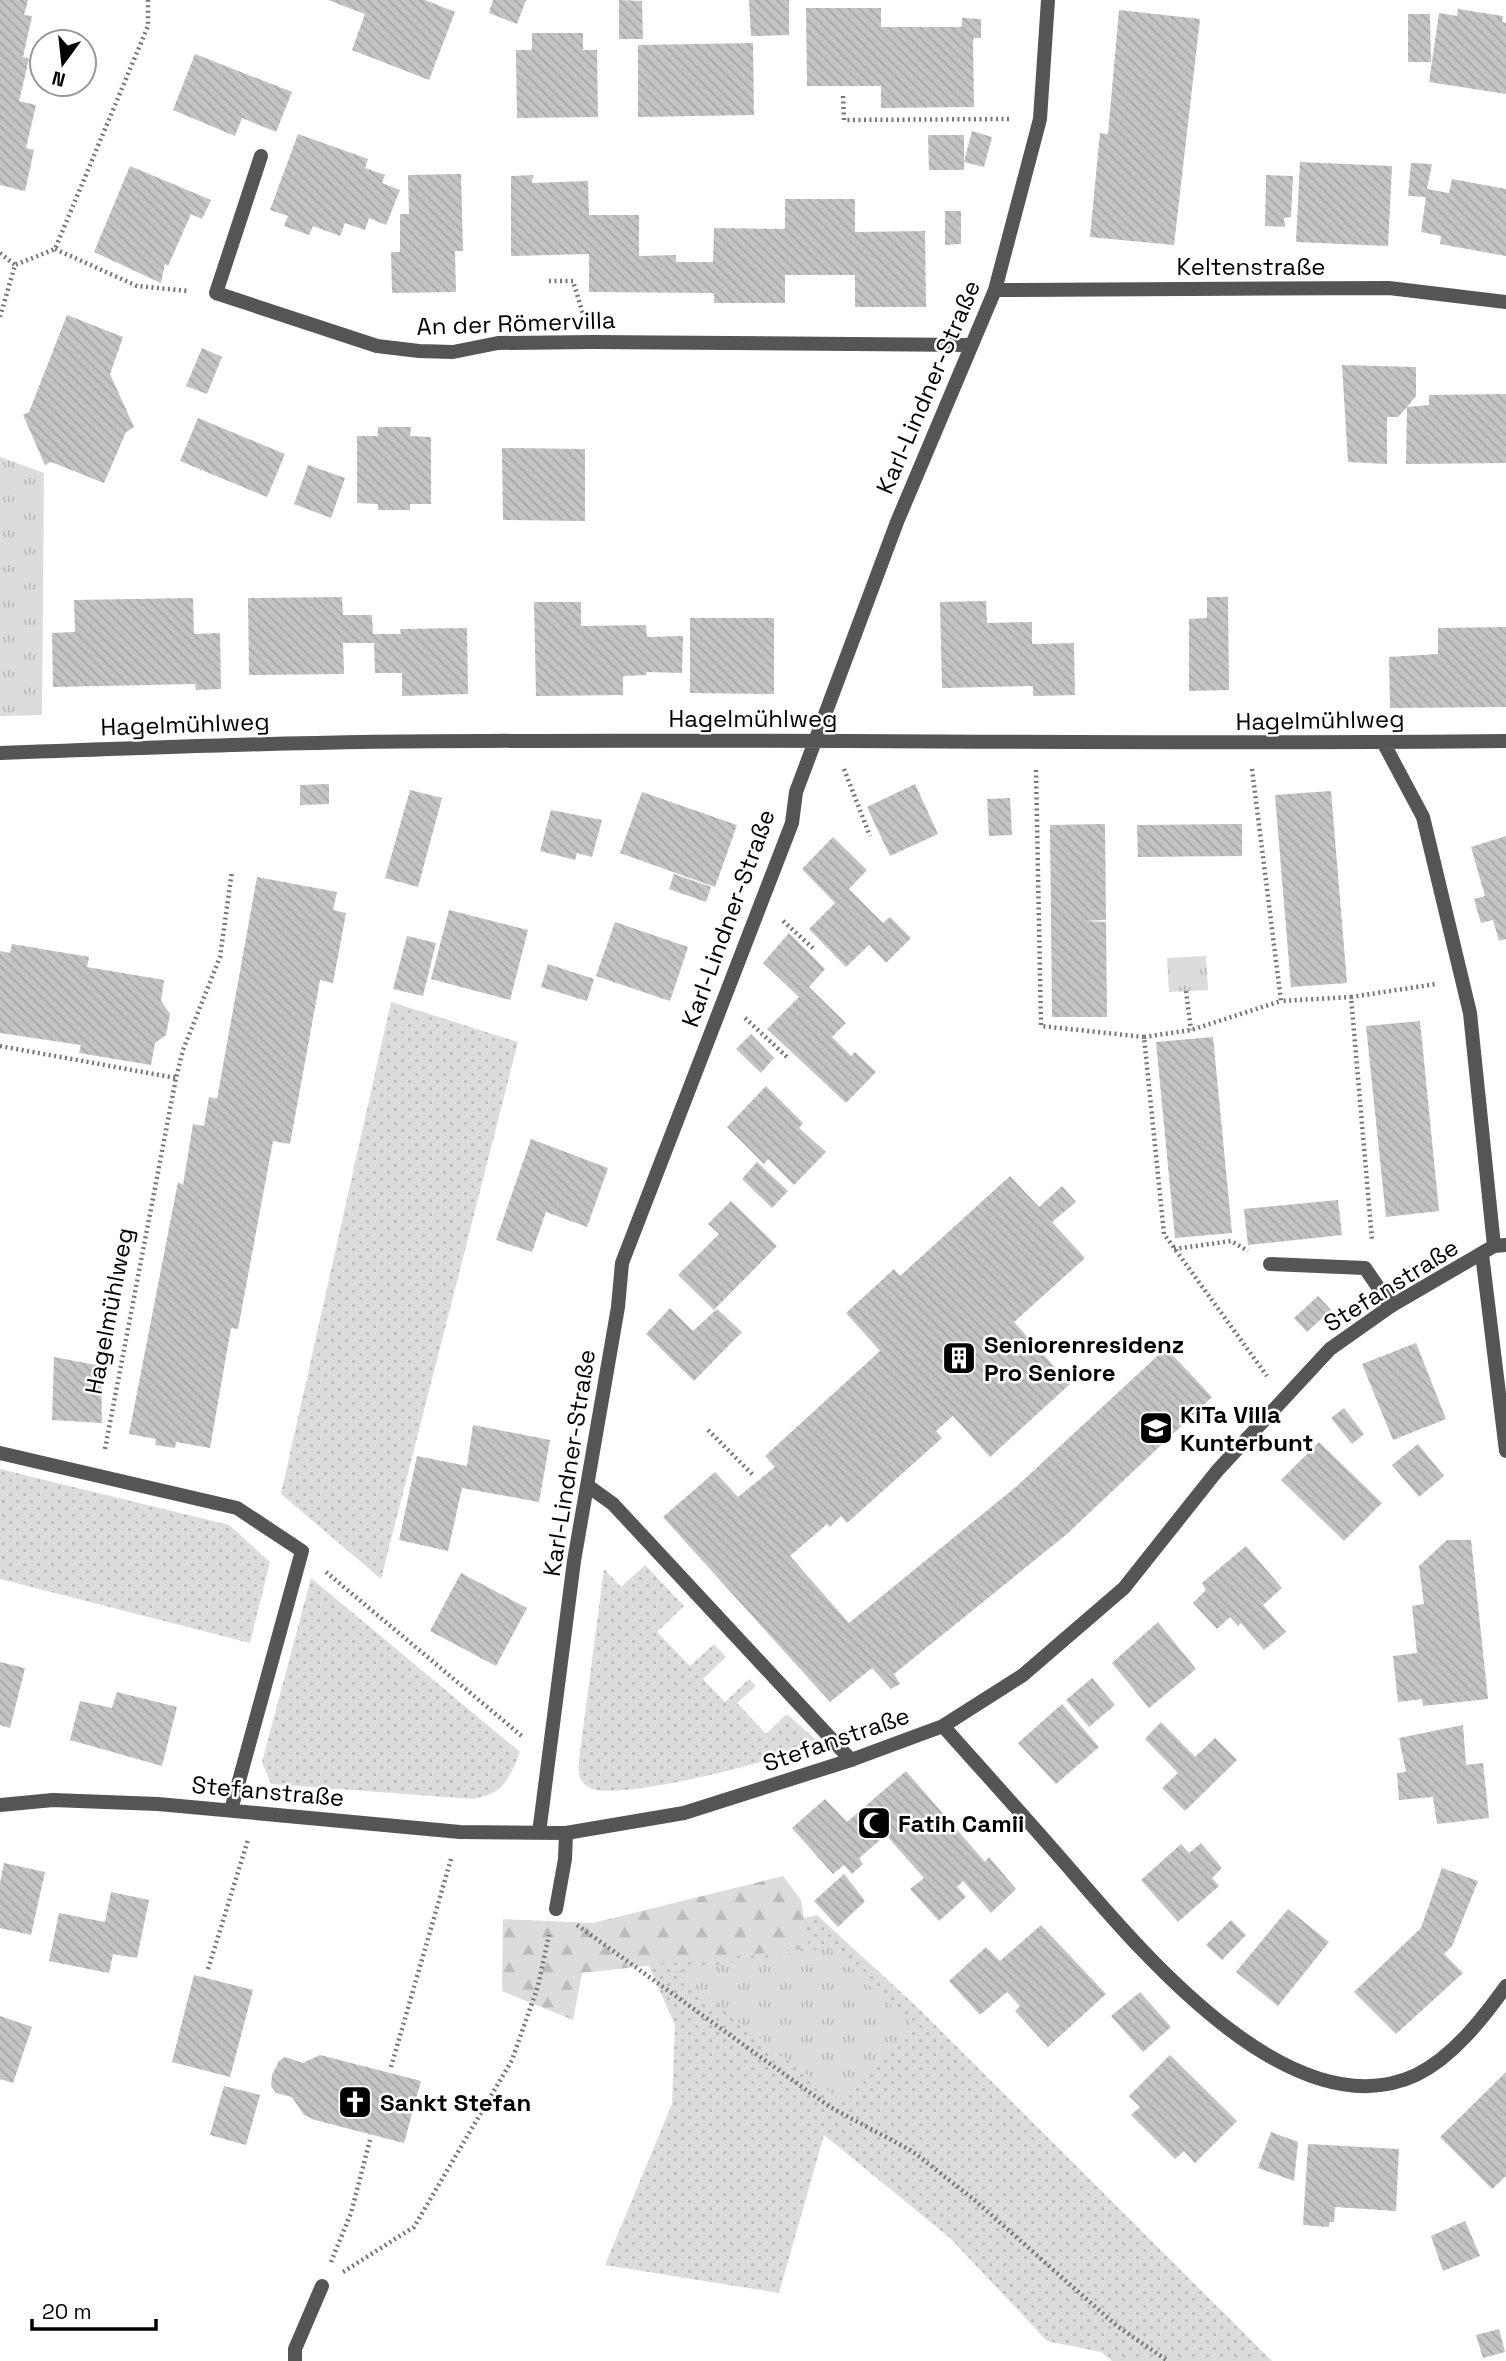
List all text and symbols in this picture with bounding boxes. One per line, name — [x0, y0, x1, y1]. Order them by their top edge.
north arrow — [28, 28, 98, 98]
text: N — [49, 65, 68, 93]
street label: Keltenstraße — [1177, 251, 1325, 282]
street label: Karl-Lindner-Straße — [869, 275, 987, 499]
street label: An der Römervilla — [416, 304, 616, 342]
street label: Hagelmühlweg — [668, 703, 838, 734]
street label: Hagelmühlweg — [1235, 703, 1405, 737]
street label: Hagelmühlweg — [100, 706, 270, 742]
street label: Karl-Lindner-Straße — [674, 805, 782, 1031]
street label: Hagelmühlweg — [78, 1225, 140, 1397]
street label: Stefanstraße — [1318, 1231, 1464, 1339]
place label: Seniorenresidenz Pro Seniore — [984, 1329, 1184, 1388]
building icon: Seniorenresidenz Pro Seniore — [940, 1339, 978, 1377]
street label: Karl-Lindner-Straße — [536, 1347, 602, 1579]
place label: KiTa Villa Kunterbunt — [1180, 1399, 1313, 1458]
school or university icon: KiTa Villa Kunterbunt — [1137, 1409, 1175, 1447]
street label: Stefanstraße — [759, 1699, 913, 1779]
street label: Stefanstraße — [190, 1769, 346, 1813]
mosque icon: Fatih Camii — [855, 1804, 893, 1842]
place label: Fatih Camii — [898, 1808, 1024, 1839]
church icon: Sankt Stefan — [336, 2083, 374, 2121]
place label: Sankt Stefan — [380, 2087, 531, 2118]
scale bar — [32, 2288, 156, 2332]
text: 20 m — [42, 2298, 92, 2325]

